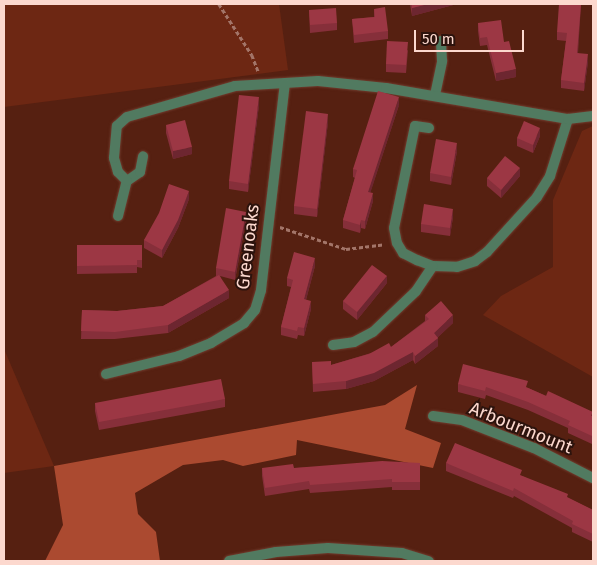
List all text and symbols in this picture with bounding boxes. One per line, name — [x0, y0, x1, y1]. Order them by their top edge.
scale bar — [417, 20, 527, 52]
text: 50 m — [422, 30, 455, 48]
street label: Greenoaks — [232, 203, 264, 291]
street label: Arbourmount — [466, 398, 576, 458]

